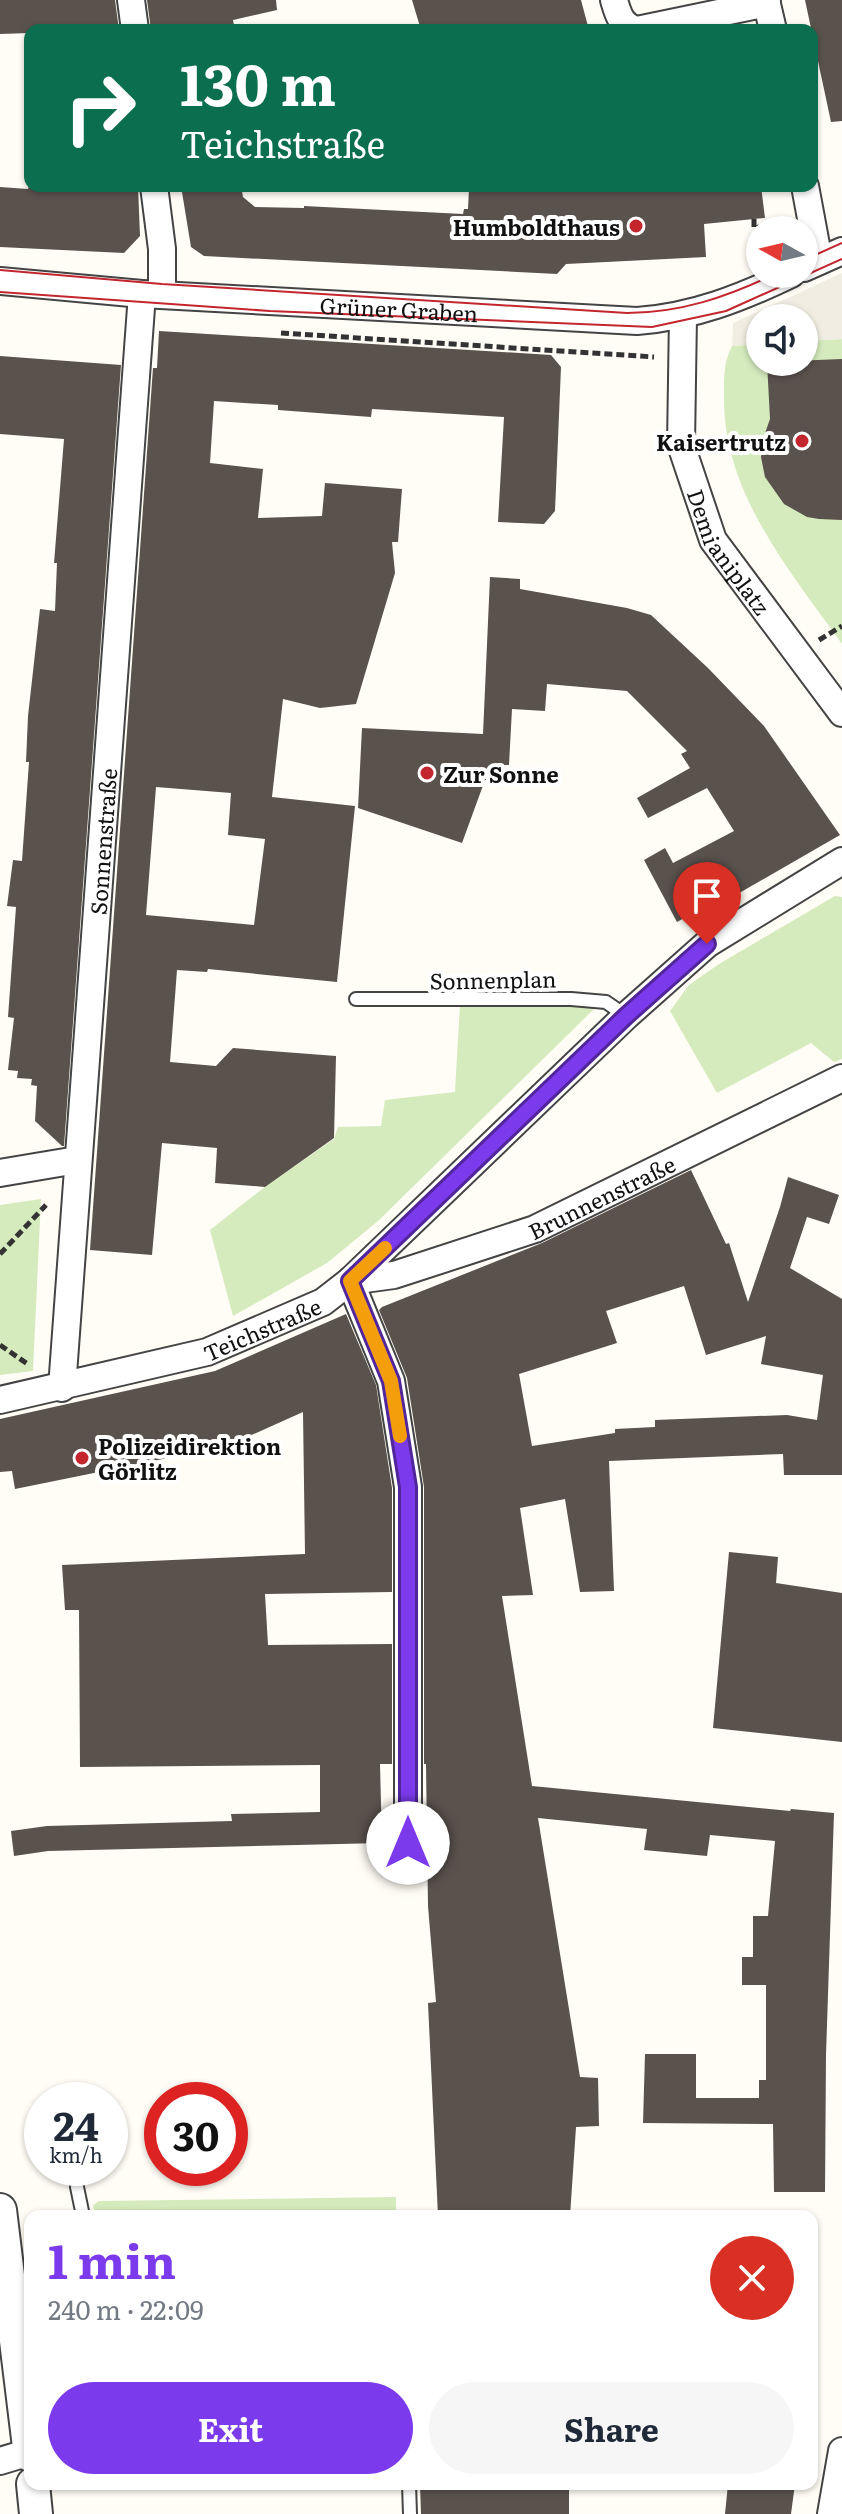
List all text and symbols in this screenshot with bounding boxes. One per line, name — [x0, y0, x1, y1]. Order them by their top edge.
text: 130 m — [180, 40, 336, 123]
icon: right — [48, 56, 152, 160]
text: Teichstraße — [180, 116, 385, 169]
place label: Humboldthaus — [453, 210, 620, 243]
north arrow — [746, 216, 818, 288]
map controls — [746, 216, 818, 376]
marker: Humboldthaus — [627, 217, 645, 235]
street label: Grüner Graben — [319, 287, 479, 329]
button: sound — [746, 304, 818, 376]
place label: Kaisertrutz — [656, 425, 786, 458]
marker: Kaisertrutz — [793, 432, 811, 450]
street label: Demianiplatz — [680, 484, 779, 621]
place label: Zur Sonne — [443, 757, 559, 790]
marker: Zur Sonne — [418, 764, 436, 782]
street label: Sonnenstraße — [80, 767, 124, 916]
pin — [673, 862, 741, 944]
icon: arrive — [685, 874, 729, 918]
street label: Sonnenplan — [429, 961, 557, 997]
street label: Brunnenstraße — [522, 1146, 680, 1247]
street label: Teichstraße — [198, 1288, 326, 1368]
place label: Polizeidirektion Görlitz — [98, 1429, 281, 1487]
marker: Polizeidirektion Görlitz — [73, 1449, 91, 1467]
position arrow — [366, 1801, 450, 1885]
speed limit sign: 30 — [144, 2082, 248, 2186]
text: 24 — [53, 2094, 99, 2153]
text: km/h — [49, 2139, 103, 2169]
text: 1 min — [48, 2223, 176, 2294]
button: close — [710, 2236, 794, 2320]
text: 240 m · 22:09 — [48, 2289, 204, 2328]
button: Exit — [48, 2382, 413, 2474]
button: Share — [429, 2382, 794, 2474]

